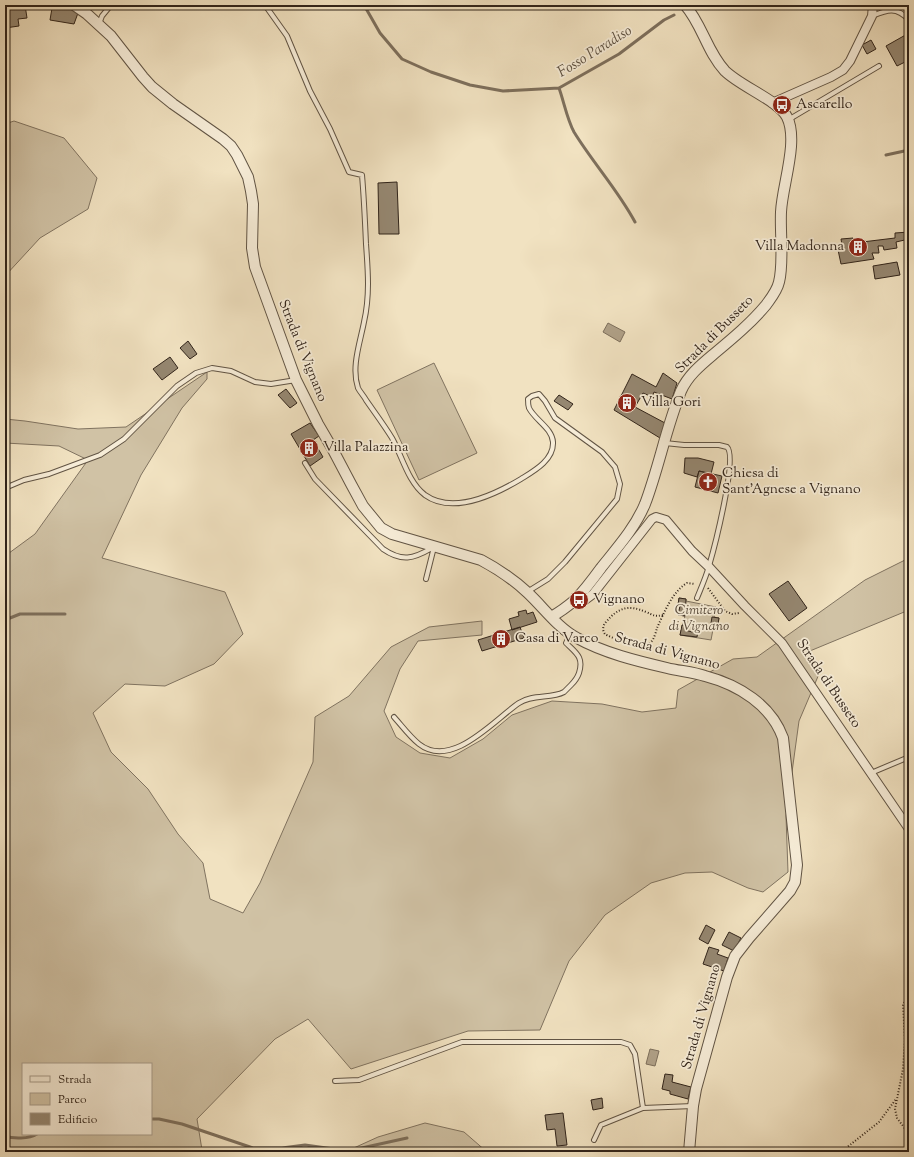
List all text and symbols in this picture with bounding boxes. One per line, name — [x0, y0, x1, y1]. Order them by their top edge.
water label: Fosso Paradiso — [554, 21, 637, 83]
bus stop icon: Ascarello — [771, 94, 793, 116]
place label: Ascarello — [796, 95, 853, 115]
building icon: Villa Madonna — [847, 236, 869, 258]
place label: Villa Madonna — [755, 237, 845, 257]
street label: Strada di Busseto — [671, 291, 759, 379]
street label: Strada di Vignano — [272, 297, 332, 405]
building icon: Villa Gori — [616, 392, 638, 414]
place label: Villa Gori — [641, 393, 701, 413]
building icon: Villa Palazzina — [298, 437, 320, 459]
place label: Villa Palazzina — [323, 438, 409, 458]
place label: Chiesa di Sant'Agnese a Vignano — [722, 464, 861, 500]
church icon: Chiesa di Sant'Agnese a Vignano — [697, 471, 719, 493]
bus stop icon: Vignano — [568, 589, 590, 611]
place label: Vignano — [593, 590, 645, 610]
park label: Cimitero di Vignano — [669, 601, 729, 637]
building icon: Casa di Varco — [490, 628, 512, 650]
street label: Strada di Vignano — [612, 628, 722, 676]
place label: Casa di Varco — [515, 629, 599, 649]
street label: Strada di Busseto — [791, 635, 865, 733]
street label: Strada di Vignano — [677, 962, 727, 1072]
legend — [22, 1063, 152, 1135]
text: Strada — [58, 1071, 92, 1089]
text: Parco — [58, 1091, 87, 1109]
text: Edificio — [58, 1111, 98, 1129]

